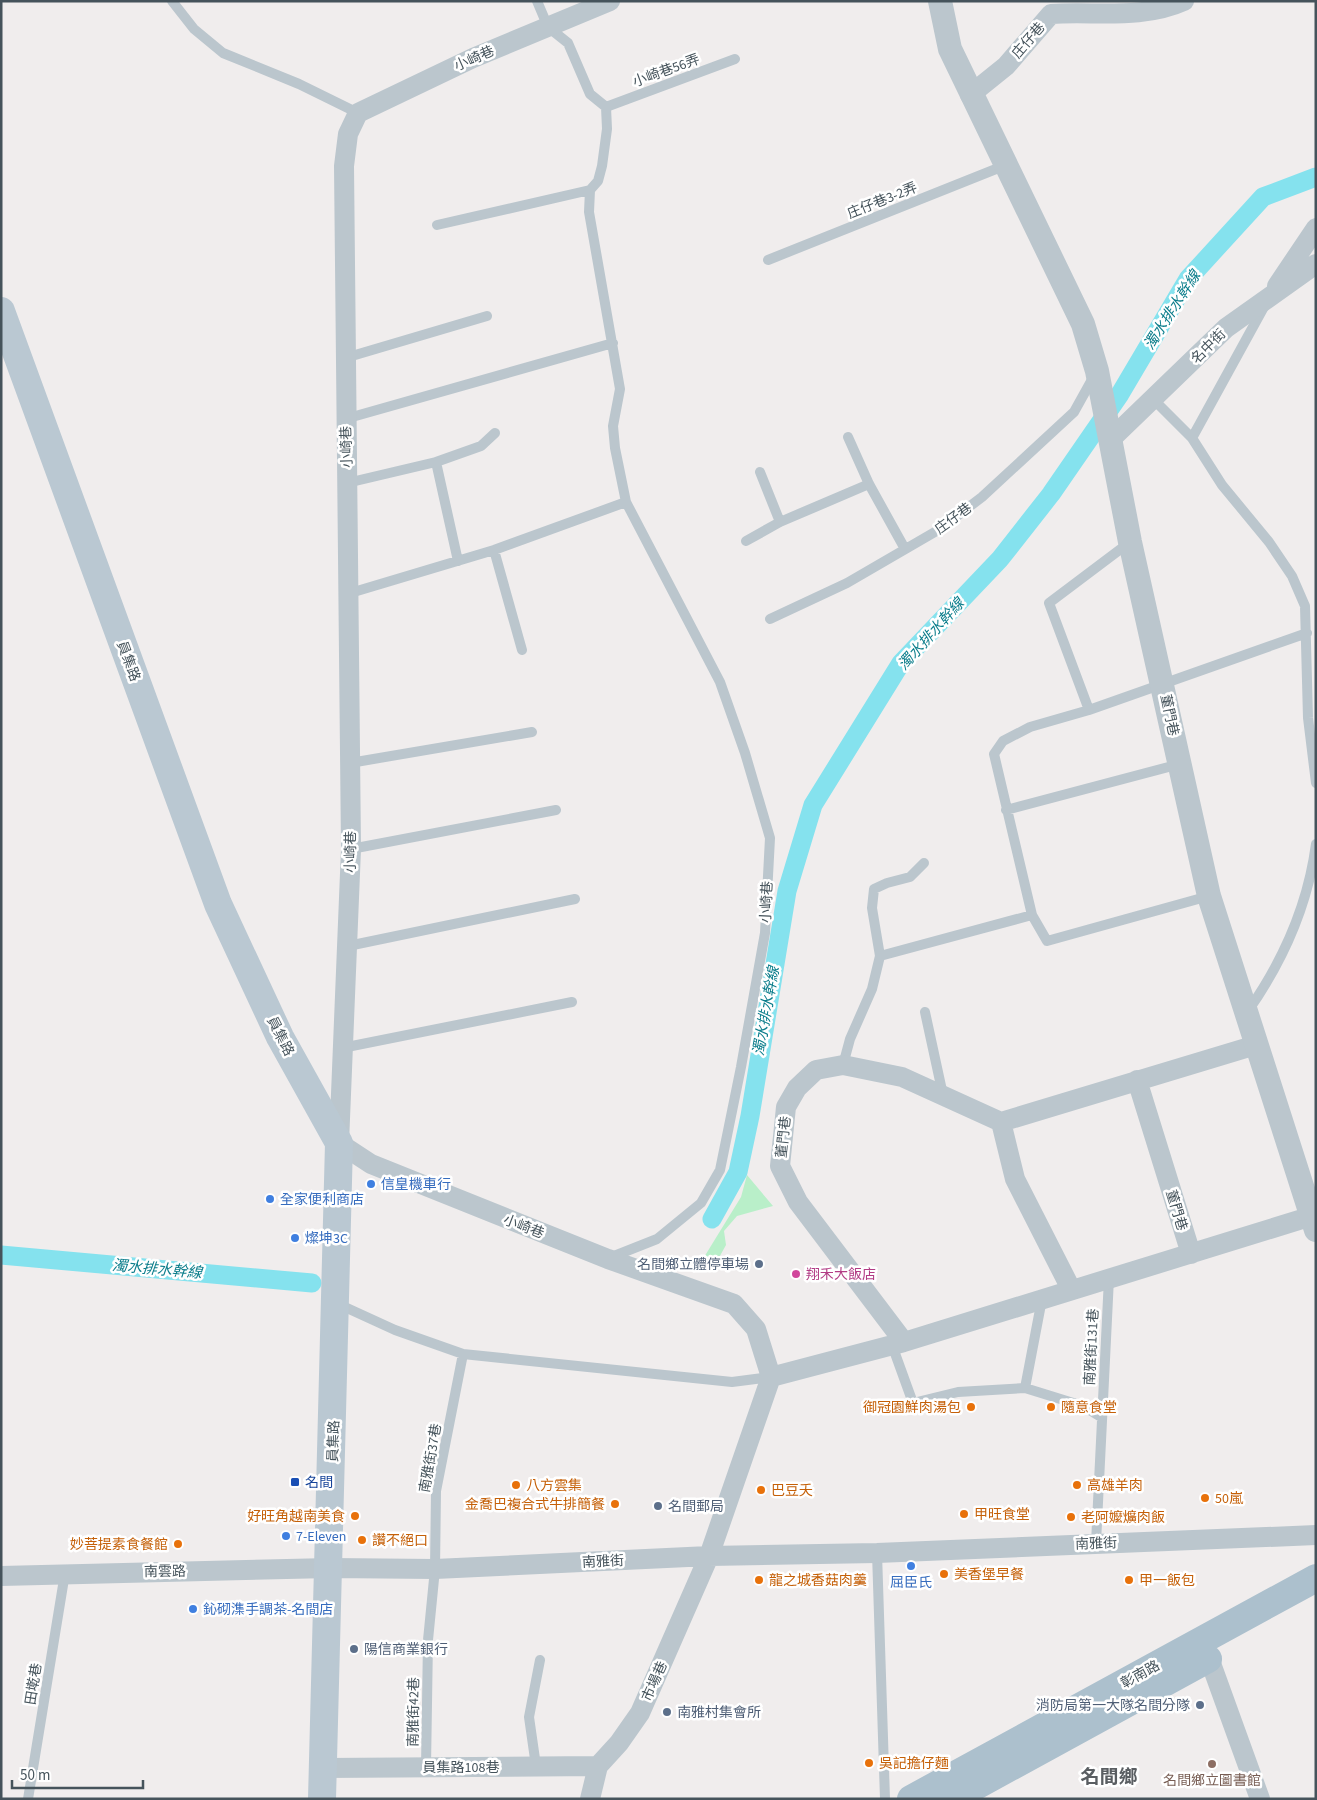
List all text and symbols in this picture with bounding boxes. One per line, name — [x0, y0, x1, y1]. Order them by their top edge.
street label: 庄仔巷 — [1007, 18, 1050, 63]
street label: 小崎巷 — [451, 41, 498, 77]
street label: 小崎巷56弄 — [630, 50, 703, 92]
street label: 庄仔巷3-2弄 — [844, 178, 921, 224]
water label: 濁水排水幹線 — [1139, 265, 1207, 354]
street label: 名中街 — [1187, 325, 1231, 369]
street label: 小崎巷 — [336, 426, 358, 468]
street label: 庄仔巷 — [931, 498, 976, 539]
water label: 濁水排水幹線 — [893, 592, 971, 675]
street label: 員集路 — [111, 638, 145, 684]
street label: 董門巷 — [1155, 693, 1183, 738]
street label: 小崎巷 — [341, 831, 361, 873]
street label: 小崎巷 — [756, 881, 778, 924]
water label: 濁水排水幹線 — [748, 963, 785, 1057]
street label: 員集路 — [262, 1013, 299, 1060]
street label: 董門巷 — [772, 1115, 796, 1159]
place label: 信皇機車行 — [381, 1175, 451, 1195]
marker: 信皇機車行 — [365, 1178, 377, 1190]
street label: 董門巷 — [1160, 1187, 1192, 1233]
place label: 全家便利商店 — [280, 1190, 364, 1210]
marker: 全家便利商店 — [264, 1193, 276, 1205]
street label: 小崎巷 — [500, 1210, 547, 1244]
place label: 燦坤3C — [305, 1229, 348, 1249]
marker: 燦坤3C — [289, 1232, 301, 1244]
water label: 濁水排水幹線 — [111, 1255, 205, 1284]
place label: 名間鄉立體停車場 — [637, 1255, 749, 1275]
marker: 名間鄉立體停車場 — [753, 1258, 765, 1270]
place label: 翔禾大飯店 — [806, 1265, 876, 1285]
marker: 翔禾大飯店 — [790, 1268, 802, 1280]
street label: 南雅街131巷 — [1080, 1308, 1104, 1386]
place label: 御冠園鮮肉湯包 — [863, 1398, 961, 1418]
place label: 隨意食堂 — [1061, 1398, 1117, 1418]
marker: 御冠園鮮肉湯包 — [965, 1401, 977, 1413]
marker: 隨意食堂 — [1045, 1401, 1057, 1413]
street label: 員集路 — [323, 1420, 345, 1462]
street label: 南雅街37巷 — [415, 1422, 447, 1494]
place label: 名間 — [305, 1473, 333, 1493]
marker: 名間 — [289, 1476, 301, 1488]
place label: 八方雲集 — [526, 1476, 582, 1496]
place label: 高雄羊肉 — [1087, 1476, 1143, 1496]
marker: 八方雲集 — [510, 1479, 522, 1491]
marker: 高雄羊肉 — [1071, 1479, 1083, 1491]
place label: 巴豆夭 — [771, 1481, 813, 1501]
marker: 巴豆夭 — [755, 1484, 767, 1496]
place label: 50嵐 — [1215, 1489, 1244, 1509]
marker: 50嵐 — [1199, 1492, 1211, 1504]
place label: 金喬巴複合式牛排簡餐 — [465, 1495, 605, 1515]
place label: 名間郵局 — [668, 1497, 724, 1517]
marker: 金喬巴複合式牛排簡餐 — [609, 1498, 621, 1510]
marker: 名間郵局 — [652, 1500, 664, 1512]
place label: 甲旺食堂 — [974, 1505, 1030, 1525]
place label: 好旺角越南美食 — [247, 1507, 345, 1527]
marker: 甲旺食堂 — [958, 1508, 970, 1520]
place label: 老阿嬤爌肉飯 — [1081, 1508, 1165, 1528]
marker: 好旺角越南美食 — [349, 1510, 361, 1522]
marker: 老阿嬤爌肉飯 — [1065, 1511, 1077, 1523]
place label: 7-Eleven — [296, 1527, 346, 1547]
marker: 7-Eleven — [280, 1530, 292, 1542]
place label: 讚不絕口 — [372, 1531, 428, 1551]
street label: 南雅街 — [1075, 1533, 1117, 1555]
marker: 讚不絕口 — [356, 1534, 368, 1546]
place label: 妙菩提素食餐館 — [70, 1535, 168, 1555]
marker: 妙菩提素食餐館 — [172, 1538, 184, 1550]
street label: 南雅街 — [582, 1551, 625, 1573]
marker: 屈臣氏 — [905, 1560, 917, 1572]
street label: 南雲路 — [144, 1562, 186, 1582]
place label: 美香堡早餐 — [954, 1565, 1024, 1585]
marker: 美香堡早餐 — [938, 1568, 950, 1580]
place label: 龍之城香菇肉羹 — [769, 1571, 867, 1591]
place label: 甲一飯包 — [1139, 1571, 1195, 1591]
place label: 屈臣氏 — [890, 1573, 932, 1593]
marker: 龍之城香菇肉羹 — [753, 1574, 765, 1586]
marker: 甲一飯包 — [1123, 1574, 1135, 1586]
place label: 鈊砌潗手調茶-名間店 — [203, 1600, 333, 1620]
marker: 鈊砌潗手調茶-名間店 — [187, 1603, 199, 1615]
place label: 陽信商業銀行 — [364, 1640, 448, 1660]
marker: 陽信商業銀行 — [348, 1643, 360, 1655]
street label: 彰南路 — [1117, 1656, 1164, 1694]
street label: 市場巷 — [637, 1658, 673, 1705]
street label: 田墘巷 — [21, 1662, 47, 1706]
street label: 南雅街42巷 — [403, 1677, 425, 1747]
place label: 消防局第一大隊名間分隊 — [1036, 1696, 1190, 1716]
marker: 消防局第一大隊名間分隊 — [1194, 1699, 1206, 1711]
place label: 南雅村集會所 — [677, 1703, 761, 1723]
marker: 南雅村集會所 — [661, 1706, 673, 1718]
place label: 吳記擔仔麵 — [879, 1754, 949, 1774]
marker: 吳記擔仔麵 — [863, 1757, 875, 1769]
scale bar — [12, 1758, 144, 1790]
street label: 員集路108巷 — [423, 1758, 499, 1778]
marker: 名間鄉立圖書館 — [1206, 1758, 1218, 1770]
district label: 名間鄉 — [1080, 1764, 1138, 1791]
text: 50 m — [20, 1765, 50, 1786]
place label: 名間鄉立圖書館 — [1163, 1771, 1261, 1791]

